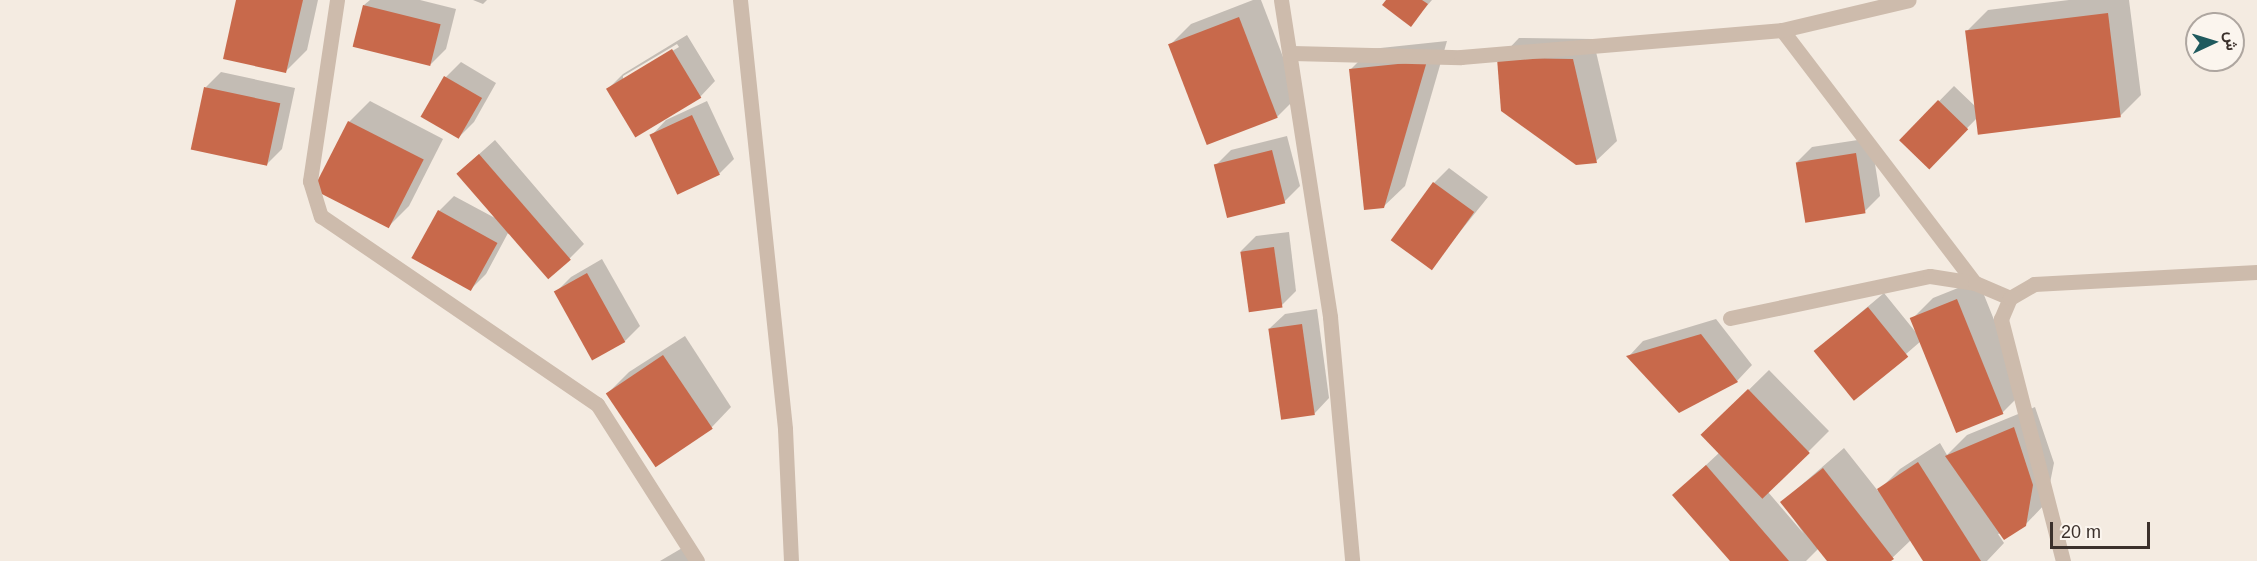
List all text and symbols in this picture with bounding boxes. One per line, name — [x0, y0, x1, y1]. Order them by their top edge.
north arrow — [2185, 12, 2245, 72]
text: ش — [2222, 31, 2241, 51]
scale bar — [2053, 510, 2154, 548]
text: 20 m — [2061, 522, 2101, 542]

